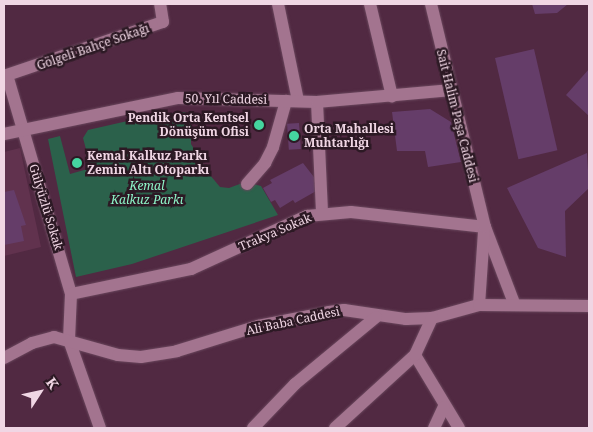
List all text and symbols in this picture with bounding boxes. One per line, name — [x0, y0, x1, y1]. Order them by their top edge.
street label: Gölgeli Bahçe Sokağı — [35, 21, 151, 73]
street label: Sait Halim Paşa Caddesi — [433, 48, 481, 184]
street label: 50. Yıl Caddesi — [185, 91, 267, 107]
place label: Pendik Orta Kentsel Dönüşüm Ofisi — [128, 111, 249, 139]
marker: Pendik Orta Kentsel Dönüşüm Ofisi — [253, 119, 265, 131]
place label: Orta Mahallesi Muhtarlığı — [304, 122, 394, 150]
marker: Orta Mahallesi Muhtarlığı — [288, 130, 300, 142]
place label: Kemal Kalkuz Parkı Zemin Altı Otoparkı — [87, 149, 209, 177]
marker: Kemal Kalkuz Parkı Zemin Altı Otoparkı — [71, 157, 83, 169]
street label: Gülyüzlü Sokak — [26, 162, 66, 252]
park label: Kemal Kalkuz Parkı — [111, 179, 183, 207]
street label: Trakya Sokak — [237, 210, 313, 254]
street label: Ali Baba Caddesi — [245, 304, 341, 338]
north arrow — [15, 367, 65, 417]
text: K — [42, 373, 63, 393]

